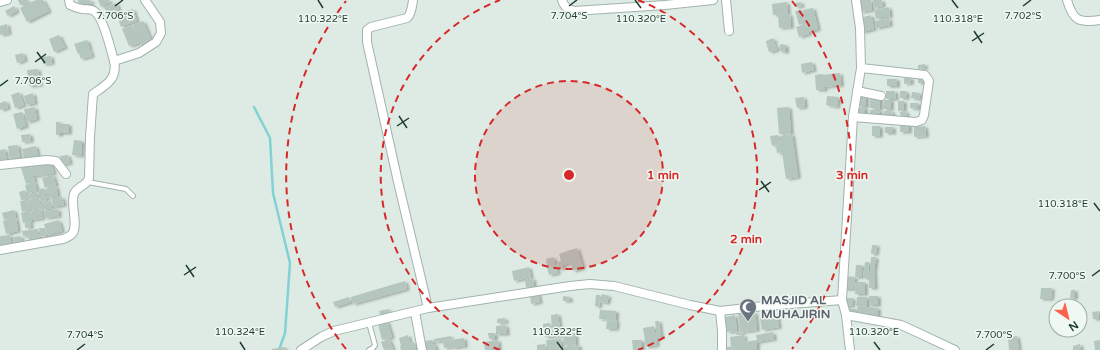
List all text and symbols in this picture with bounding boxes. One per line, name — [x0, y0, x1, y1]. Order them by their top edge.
text: 7.706°S — [97, 10, 133, 22]
text: 7.704°S — [550, 10, 588, 22]
text: 7.702°S — [1004, 10, 1042, 22]
text: 110.322°E — [298, 13, 348, 25]
text: 110.320°E — [616, 13, 666, 25]
text: 110.318°E — [933, 13, 983, 25]
text: 7.706°S — [15, 75, 51, 87]
centre of rings — [562, 168, 576, 182]
text: 1 min — [647, 168, 679, 182]
text: 3 min — [836, 168, 868, 182]
text: 110.318°E — [1038, 198, 1088, 210]
text: 2 min — [730, 232, 762, 246]
text: 7.700°S — [1048, 270, 1086, 282]
place label: MASJID AL MUHAJIRIN — [761, 293, 830, 321]
mosque icon: MASJID AL MUHAJIRIN — [738, 297, 758, 322]
north arrow — [1048, 298, 1088, 338]
text: N — [1066, 318, 1081, 334]
text: 110.324°E — [215, 326, 265, 338]
text: 110.322°E — [532, 326, 582, 338]
text: 110.320°E — [849, 326, 899, 338]
text: 7.704°S — [66, 329, 104, 341]
text: 7.700°S — [975, 329, 1013, 341]

